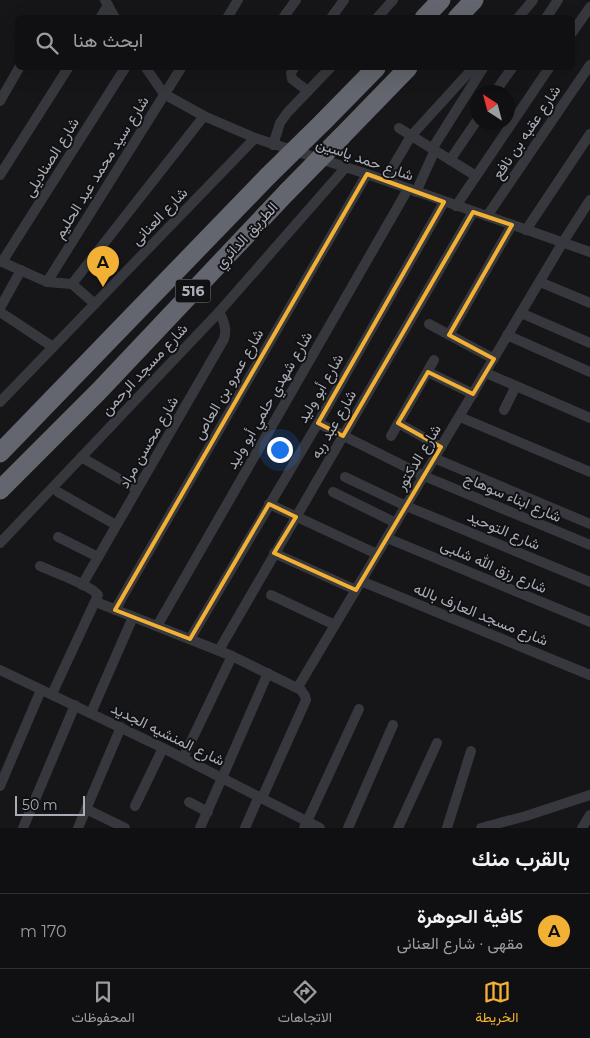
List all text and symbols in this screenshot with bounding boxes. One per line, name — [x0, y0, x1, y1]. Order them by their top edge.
search box — [15, 15, 575, 70]
icon: search — [33, 29, 61, 57]
text: ابحث هنا — [73, 29, 143, 52]
street label: شارع عقبه بن نافع — [487, 81, 566, 184]
north arrow — [470, 85, 515, 130]
street label: شارع سيد محمد عبد الحليم — [49, 92, 154, 243]
street label: شارع الصناديلى — [19, 114, 85, 201]
street label: شارع حمد ياسين — [313, 133, 416, 187]
street label: شارع العنانى — [127, 183, 193, 250]
street label: الطريق الدائري — [210, 198, 285, 275]
pin: A — [87, 246, 119, 287]
road number: 516 — [176, 280, 210, 302]
street label: شارع مسجد الرحمن — [97, 319, 193, 420]
street label: شارع عمرو بن العاص — [189, 325, 269, 444]
street label: شارع شهدي حلمي أبو وليد — [222, 328, 320, 474]
street label: شارع أبو وليد — [293, 350, 349, 427]
street label: شارع عبد ربه — [306, 386, 362, 463]
street label: شارع محسن مراد — [114, 392, 184, 492]
street label: شارع الدكتور — [390, 420, 447, 495]
your location — [267, 437, 293, 463]
street label: شارع ابناء سوهاج — [461, 468, 565, 528]
street label: شارع التوحيد — [464, 506, 543, 556]
street label: شارع رزق الله شلبى — [437, 535, 550, 599]
street label: شارع مسجد العارف بالله — [410, 578, 551, 652]
street label: شارع المنشيه الجديد — [107, 698, 228, 772]
scale bar — [15, 793, 85, 816]
text: 50 m — [22, 796, 58, 814]
text: بالقرب منك — [472, 846, 570, 871]
text: كافية الحوهرة — [417, 905, 523, 928]
text: 170 m — [20, 922, 67, 941]
text: A — [548, 922, 560, 941]
text: مقهى · شارع العنانى — [397, 934, 523, 953]
tab: المحفوظات — [72, 978, 135, 1030]
tab: الاتجاهات — [278, 978, 332, 1030]
tab: الخريطة — [475, 978, 518, 1030]

